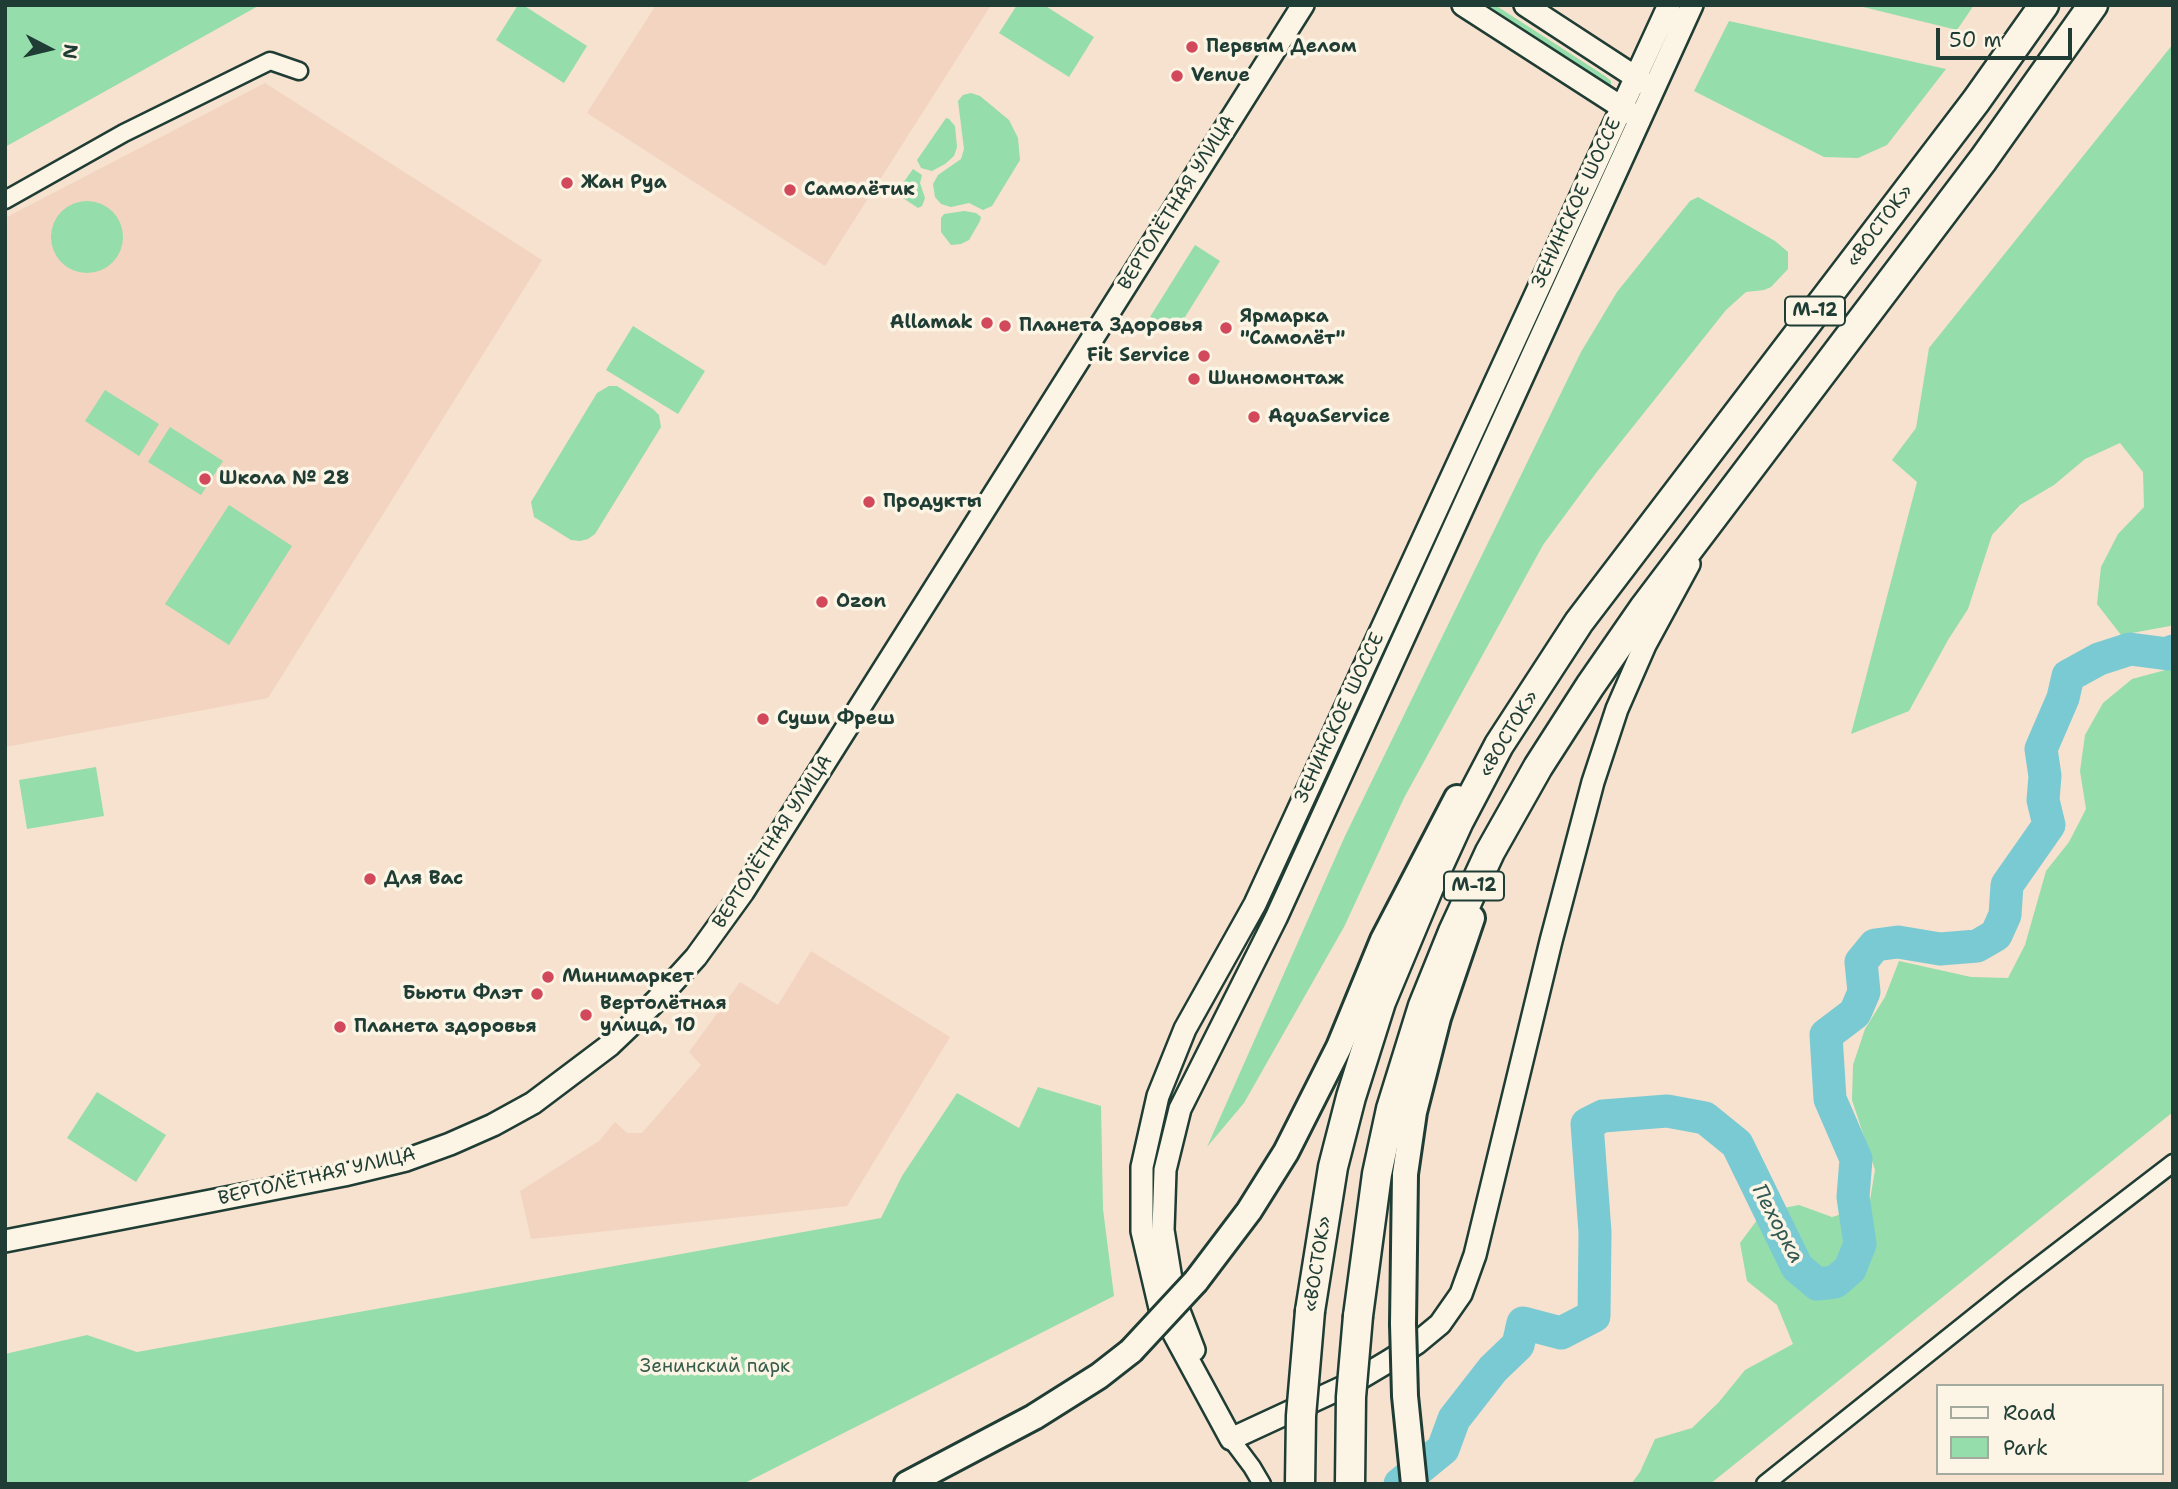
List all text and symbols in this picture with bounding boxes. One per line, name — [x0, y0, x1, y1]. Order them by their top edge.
north arrow — [14, 14, 84, 84]
scale bar — [1940, 14, 2076, 58]
text: 50 m — [1949, 26, 2002, 54]
place label: Первым Делом — [1206, 36, 1356, 58]
marker: Первым Делом — [1184, 39, 1200, 55]
text: N — [57, 43, 84, 61]
place label: Venue — [1191, 65, 1250, 87]
marker: Venue — [1169, 68, 1185, 84]
street label: ВЕРТОЛЁТНАЯ УЛИЦА — [1114, 111, 1240, 295]
street label: ЗЕНИНСКОЕ ШОССЕ — [1527, 114, 1627, 292]
place label: Жан Руа — [581, 172, 667, 194]
marker: Жан Руа — [559, 175, 575, 191]
place label: Самолётик — [804, 179, 915, 201]
street label: «ВОСТОК» — [1842, 181, 1918, 271]
marker: Самолётик — [782, 182, 798, 198]
road number: М-12 — [1785, 296, 1845, 326]
place label: Ярмарка "Самолёт" — [1240, 306, 1345, 350]
place label: Allamak — [890, 312, 973, 334]
marker: Allamak — [979, 315, 995, 331]
place label: Планета Здоровья — [1019, 315, 1203, 337]
marker: Планета Здоровья — [997, 318, 1013, 334]
marker: Ярмарка "Самолёт" — [1218, 320, 1234, 336]
place label: Fit Service — [1087, 345, 1190, 367]
marker: Fit Service — [1196, 348, 1212, 364]
place label: Шиномонтаж — [1208, 368, 1344, 390]
marker: Шиномонтаж — [1186, 371, 1202, 387]
place label: AquaService — [1268, 406, 1390, 428]
marker: AquaService — [1246, 409, 1262, 425]
place label: Школа № 28 — [219, 468, 349, 490]
marker: Школа № 28 — [197, 471, 213, 487]
place label: Продукты — [883, 491, 982, 513]
marker: Продукты — [861, 494, 877, 510]
place label: Ozon — [836, 591, 886, 613]
marker: Ozon — [814, 594, 830, 610]
street label: ЗЕНИНСКОЕ ШОССЕ — [1290, 629, 1390, 807]
street label: «ВОСТОК» — [1474, 687, 1544, 781]
place label: Суши Фреш — [777, 708, 895, 730]
marker: Суши Фреш — [755, 711, 771, 727]
street label: ВЕРТОЛЁТНАЯ УЛИЦА — [708, 751, 838, 933]
place label: Для Вас — [384, 868, 463, 890]
marker: Для Вас — [362, 871, 378, 887]
road number: М-12 — [1444, 872, 1504, 900]
place label: Минимаркет — [562, 966, 694, 988]
marker: Минимаркет — [540, 969, 556, 985]
place label: Бьюти Флэт — [403, 983, 523, 1005]
marker: Бьюти Флэт — [529, 986, 545, 1002]
place label: Вертолётная улица, 10 — [600, 993, 727, 1037]
marker: Вертолётная улица, 10 — [578, 1007, 594, 1023]
place label: Планета здоровья — [354, 1016, 537, 1038]
marker: Планета здоровья — [332, 1019, 348, 1035]
street label: ВЕРТОЛЁТНАЯ УЛИЦА — [216, 1143, 418, 1211]
water label: Пехорка — [1746, 1180, 1808, 1268]
street label: «ВОСТОК» — [1299, 1215, 1337, 1313]
park label: Зенинский парк — [640, 1356, 790, 1378]
legend — [1937, 1384, 2164, 1475]
text: Road — [2003, 1399, 2056, 1427]
text: Park — [2003, 1434, 2048, 1462]

